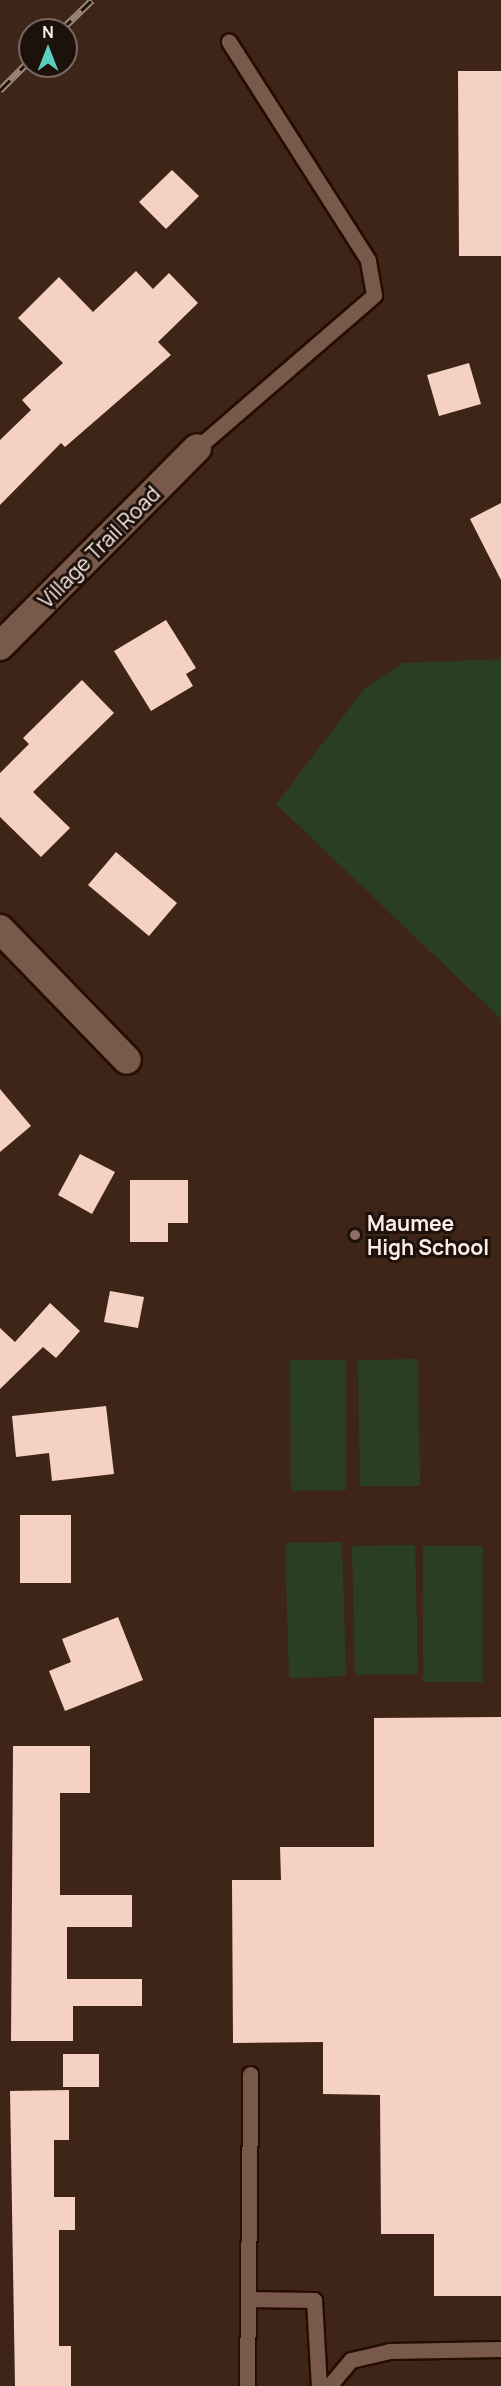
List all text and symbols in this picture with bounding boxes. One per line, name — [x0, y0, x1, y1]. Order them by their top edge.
north arrow — [18, 18, 78, 78]
text: N — [42, 21, 54, 43]
street label: Village Trail Road — [33, 481, 165, 613]
place label: Maumee High School — [367, 1210, 489, 1260]
marker: Maumee High School — [348, 1228, 362, 1242]

